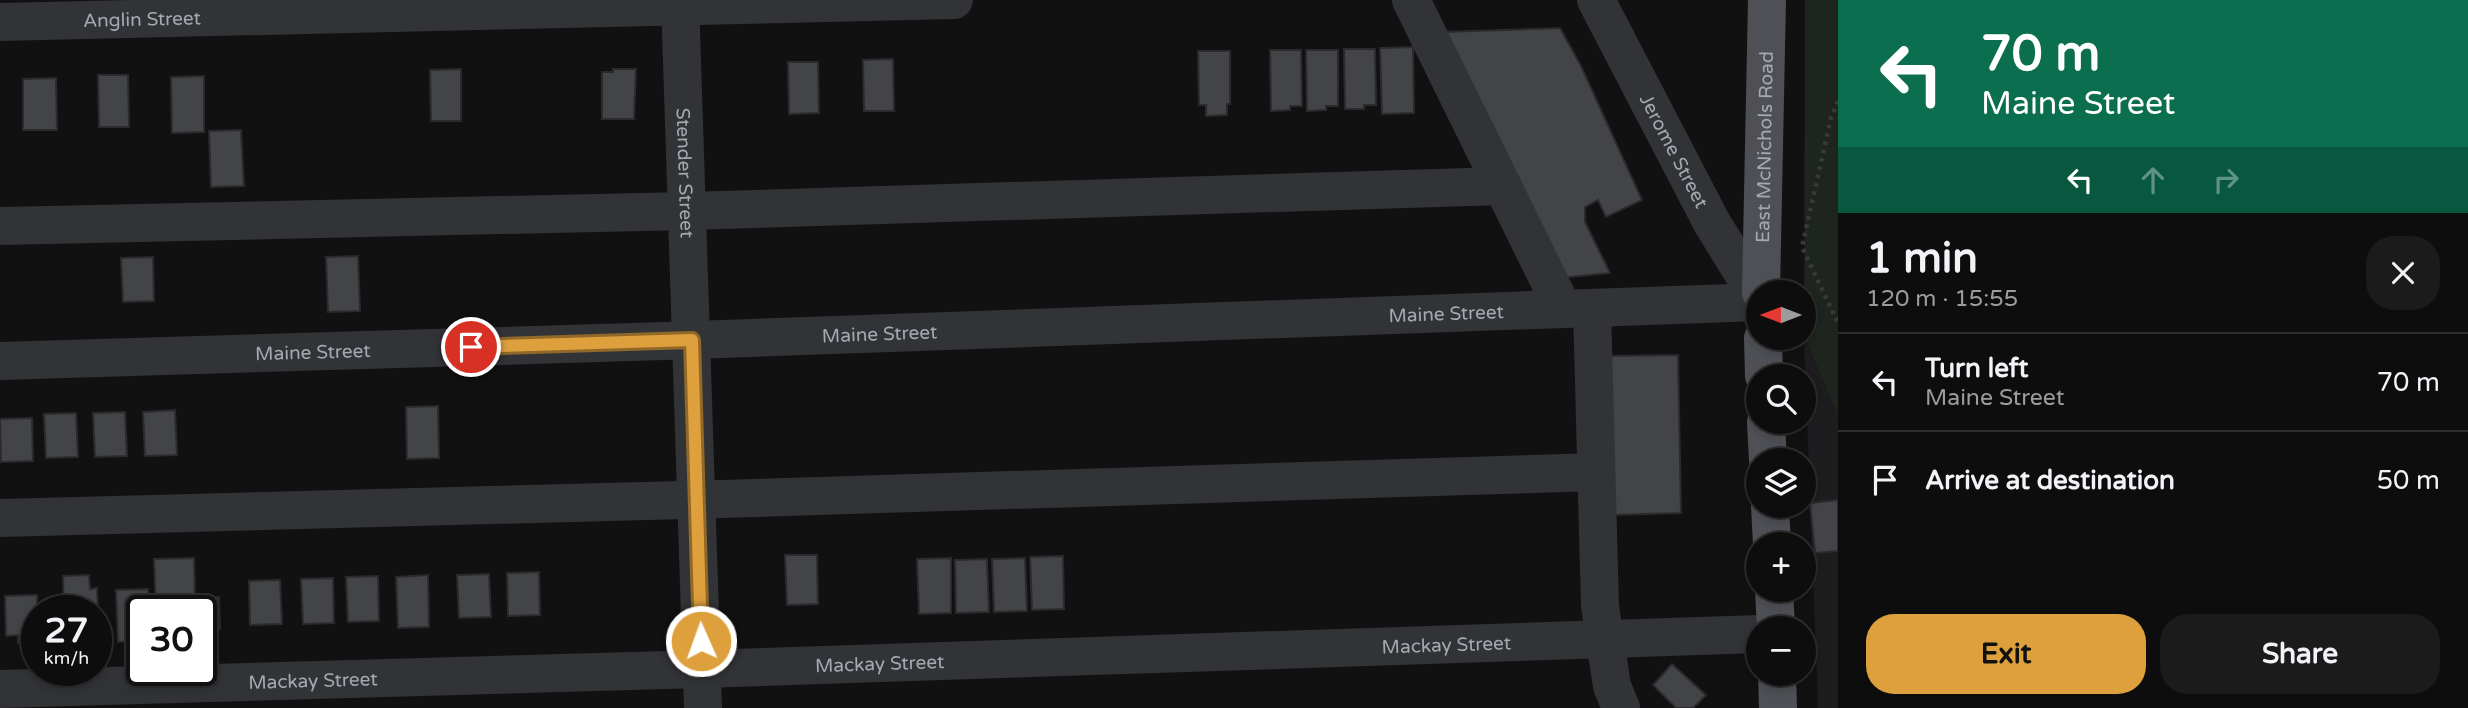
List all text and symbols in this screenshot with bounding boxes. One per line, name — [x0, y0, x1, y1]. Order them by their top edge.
street label: Anglin Street — [83, 7, 201, 32]
text: 70 m — [1981, 25, 2100, 84]
icon: left — [1866, 28, 1957, 119]
street label: East McNichols Road — [1752, 51, 1778, 243]
text: Maine Street — [1981, 85, 2175, 123]
street label: Jerome Street — [1635, 90, 1712, 212]
street label: Stender Street — [672, 108, 698, 238]
icon: left — [2061, 161, 2099, 199]
icon: ahead — [2134, 161, 2172, 199]
icon: right — [2207, 161, 2245, 199]
text: 1 min — [1866, 233, 1978, 284]
button: close — [2366, 236, 2440, 310]
north arrow — [1746, 280, 1816, 350]
map controls — [1746, 280, 1816, 686]
text: 120 m · 15:55 — [1866, 285, 2018, 313]
street label: Maine Street — [1388, 301, 1504, 327]
pin — [441, 317, 501, 377]
street label: Maine Street — [822, 321, 938, 347]
icon: arrive — [452, 328, 490, 366]
street label: Maine Street — [255, 340, 371, 365]
text: Turn left — [1925, 353, 2028, 384]
icon: left — [1866, 363, 1904, 401]
button: search — [1746, 364, 1816, 434]
text: 70 m — [2377, 367, 2440, 398]
text: Maine Street — [1925, 384, 2065, 412]
button: layers — [1746, 448, 1816, 518]
icon: arrive — [1866, 461, 1904, 499]
text: Arrive at destination — [1925, 465, 2175, 496]
text: 50 m — [2377, 465, 2440, 496]
button: + — [1746, 532, 1816, 602]
speed limit sign: 30 — [126, 595, 217, 686]
position arrow — [664, 604, 738, 678]
text: 27 — [45, 610, 88, 652]
button: Exit — [1866, 614, 2146, 694]
button: Share — [2160, 614, 2440, 694]
button: − — [1746, 616, 1816, 686]
street label: Mackay Street — [1381, 632, 1511, 658]
text: km/h — [44, 647, 89, 669]
street label: Mackay Street — [815, 651, 945, 677]
street label: Mackay Street — [248, 668, 378, 694]

